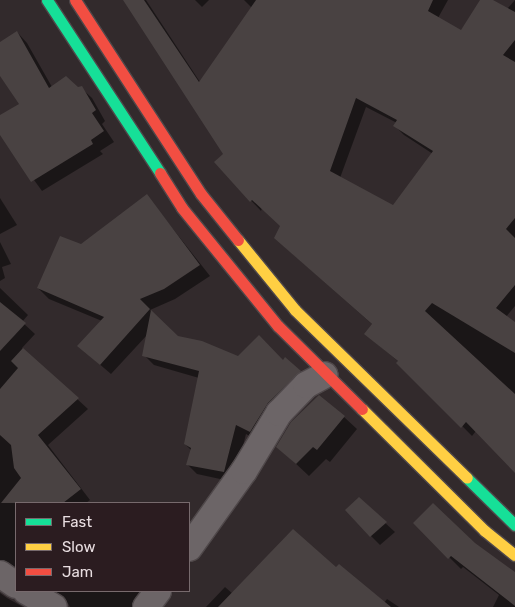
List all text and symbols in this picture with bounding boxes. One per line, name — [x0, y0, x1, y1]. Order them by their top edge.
legend — [15, 502, 190, 592]
text: Fast — [62, 513, 92, 531]
text: Slow — [62, 538, 95, 556]
text: Jam — [62, 563, 93, 581]

